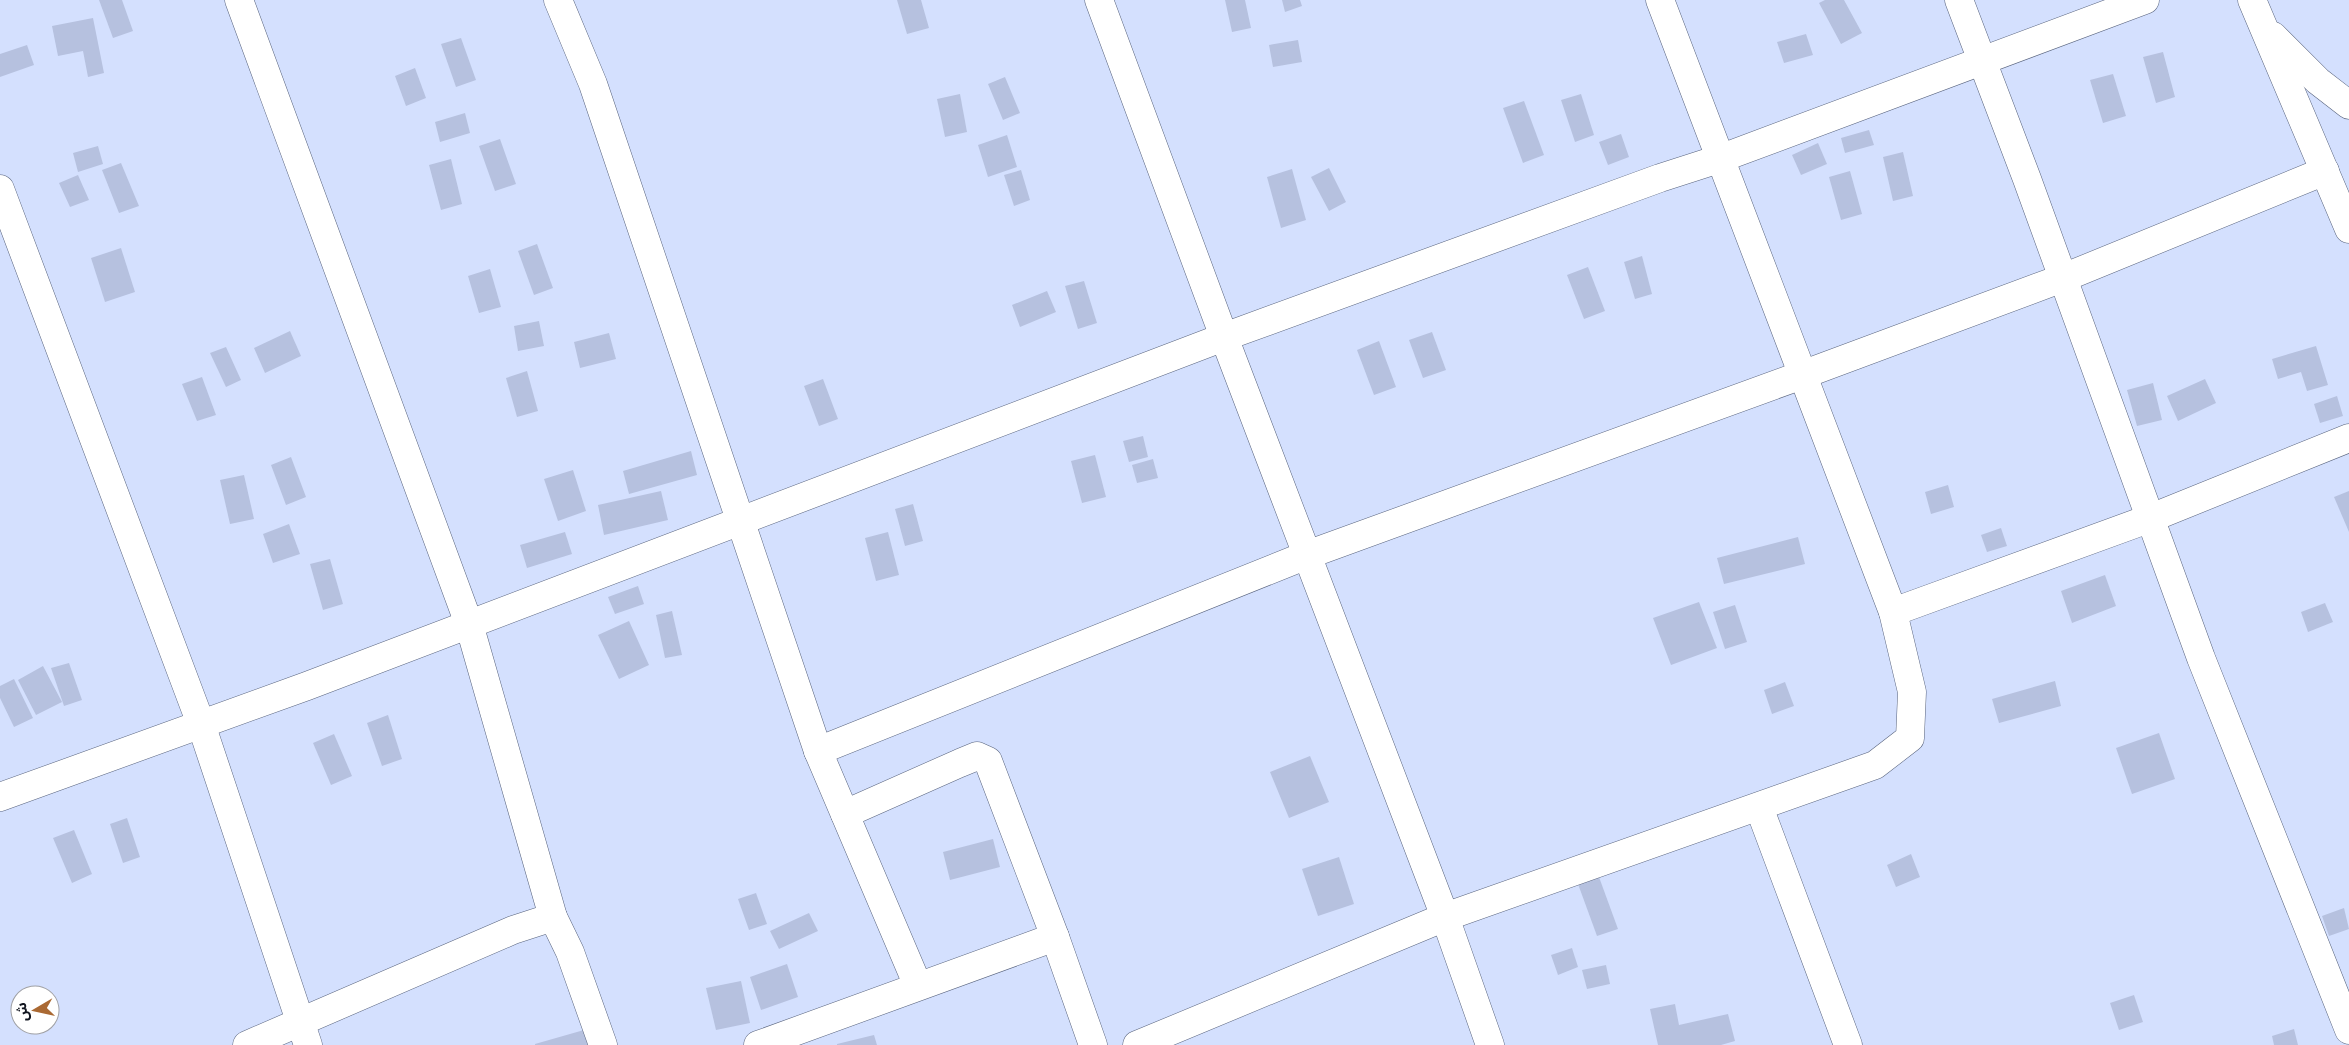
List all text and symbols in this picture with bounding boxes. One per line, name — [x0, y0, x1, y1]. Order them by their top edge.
north arrow — [10, 985, 60, 1035]
text: ش — [11, 1001, 33, 1023]

